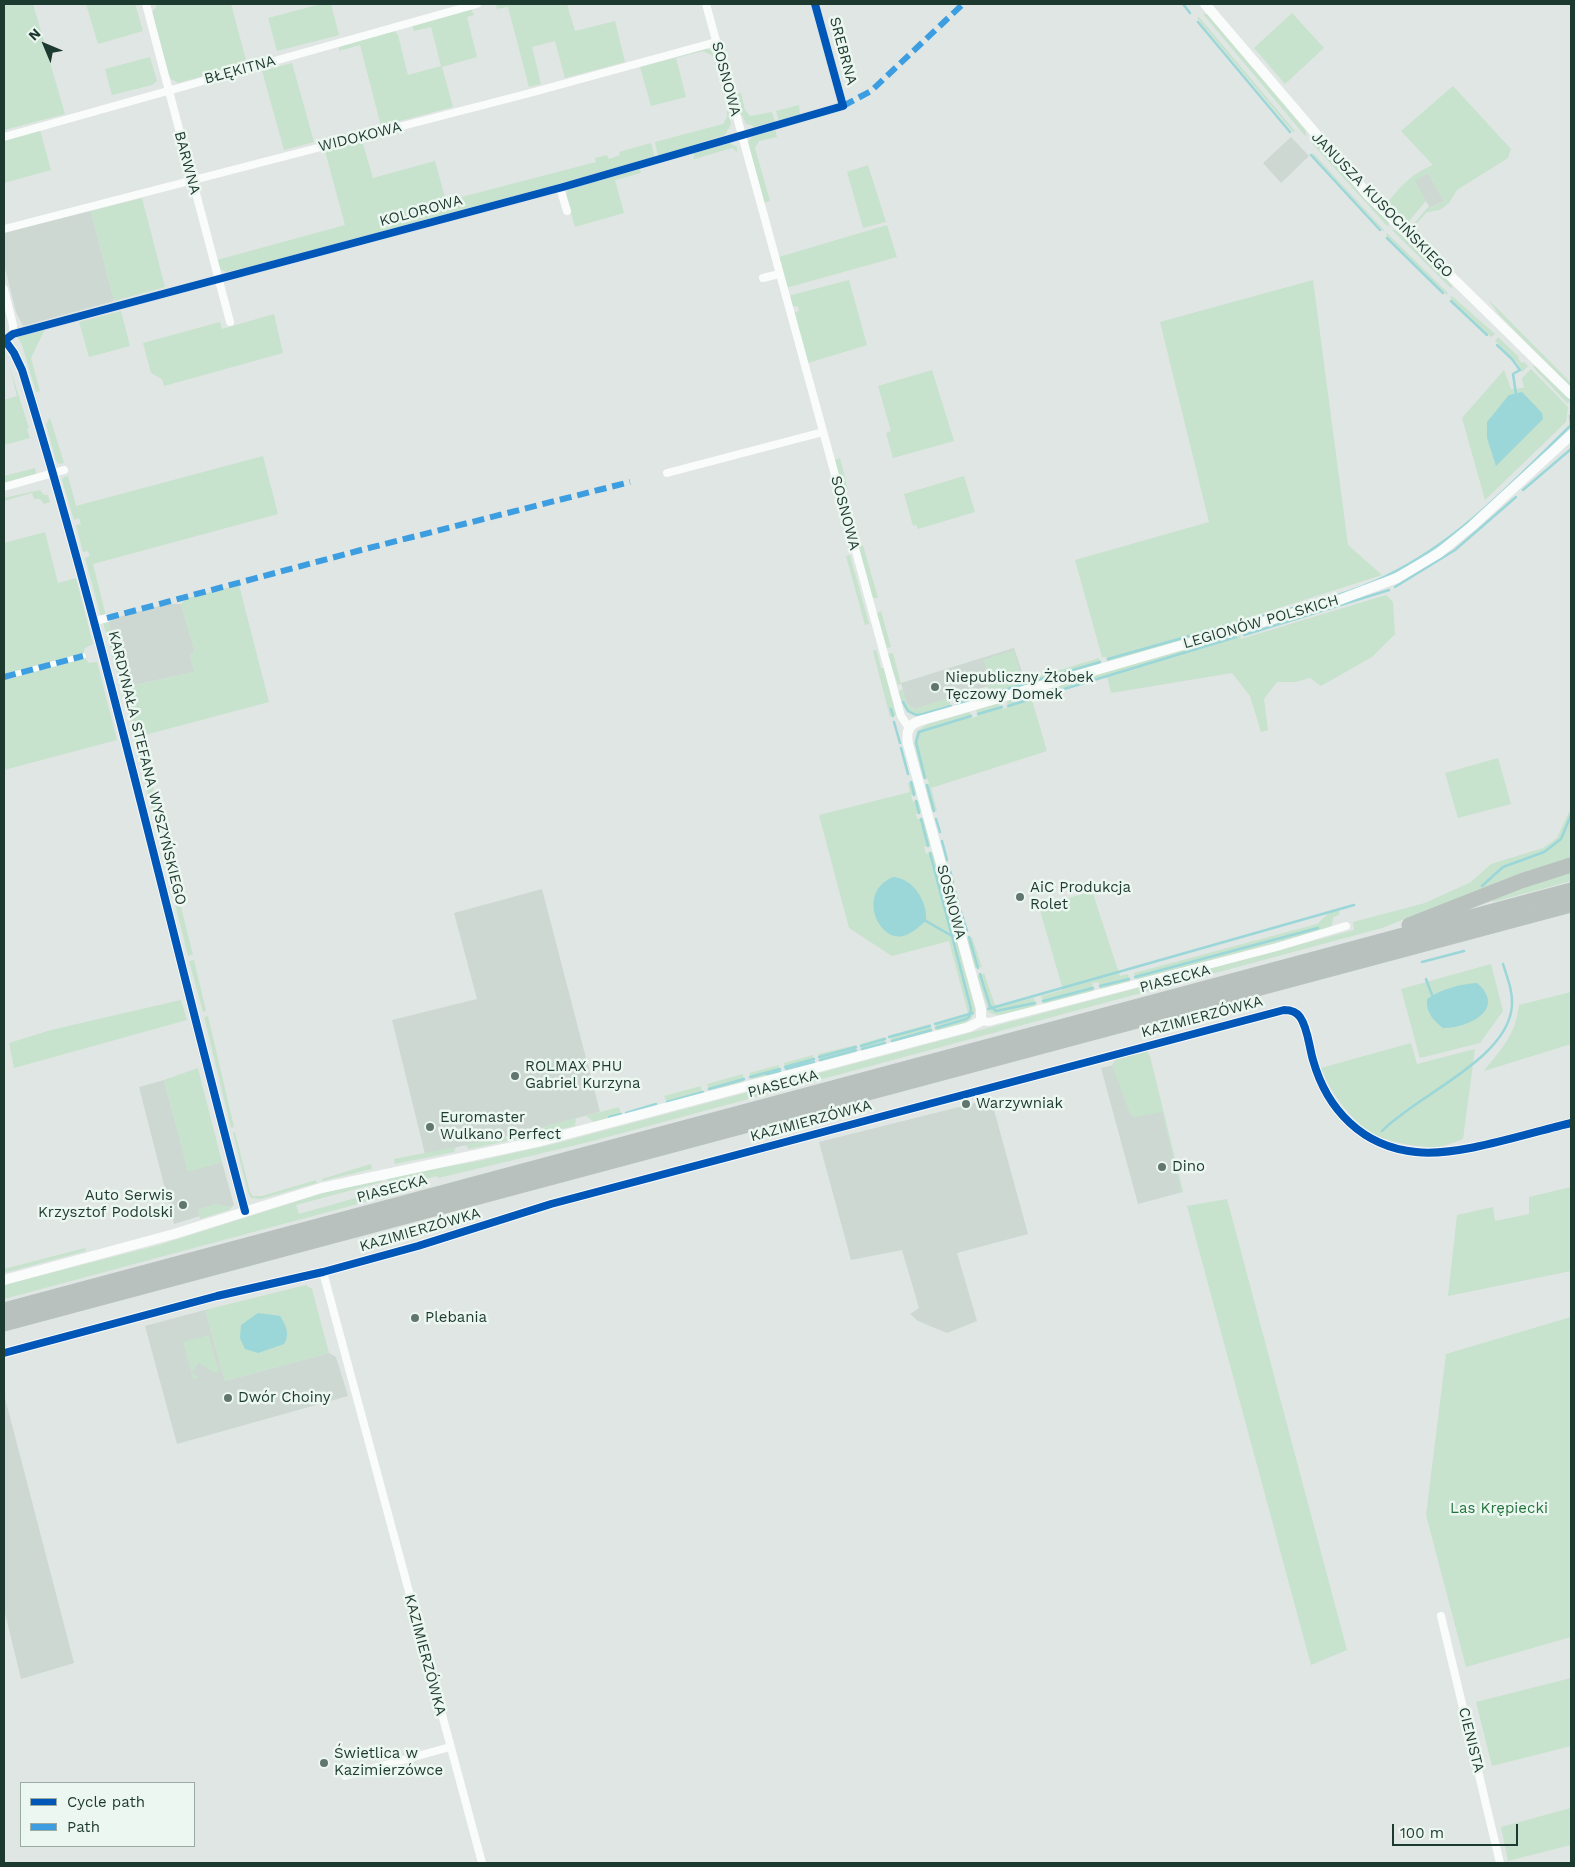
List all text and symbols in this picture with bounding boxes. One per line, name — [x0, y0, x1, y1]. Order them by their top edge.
street label: SREBRNA — [825, 15, 861, 87]
north arrow — [20, 20, 70, 70]
text: N — [25, 25, 44, 44]
street label: SOSNOWA — [707, 40, 745, 118]
street label: BŁĘKITNA — [202, 52, 278, 88]
street label: WIDOKOWA — [317, 118, 403, 156]
street label: JANUSZA KUSOCIŃSKIEGO — [1307, 128, 1457, 282]
street label: BARWNA — [170, 129, 204, 197]
street label: KOLOROWA — [378, 191, 464, 231]
street label: SOSNOWA — [826, 474, 864, 552]
street label: LEGIONÓW POLSKICH — [1181, 591, 1341, 653]
street label: KARDYNAŁA STEFANA WYSZYŃSKIEGO — [104, 629, 190, 907]
place label: Niepubliczny Żłobek Tęczowy Domek — [945, 669, 1094, 704]
marker: Niepubliczny Żłobek Tęczowy Domek — [929, 681, 941, 693]
street label: SOSNOWA — [932, 863, 970, 941]
place label: AiC Produkcja Rolet — [1030, 879, 1131, 914]
marker: AiC Produkcja Rolet — [1014, 891, 1026, 903]
street label: PIASECKA — [1138, 961, 1212, 997]
street label: KAZIMIERZÓWKA — [1139, 992, 1265, 1042]
place label: ROLMAX PHU Gabriel Kurzyna — [525, 1058, 641, 1093]
street label: PIASECKA — [746, 1066, 820, 1102]
marker: ROLMAX PHU Gabriel Kurzyna — [509, 1070, 521, 1082]
place label: Warzywniak — [976, 1095, 1063, 1113]
street label: KAZIMIERZÓWKA — [748, 1096, 874, 1146]
marker: Warzywniak — [960, 1098, 972, 1110]
place label: Euromaster Wulkano Perfect — [440, 1109, 561, 1144]
marker: Euromaster Wulkano Perfect — [424, 1121, 436, 1133]
place label: Dino — [1172, 1158, 1205, 1176]
marker: Dino — [1156, 1161, 1168, 1173]
street label: PIASECKA — [355, 1171, 429, 1207]
place label: Auto Serwis Krzysztof Podolski — [38, 1187, 173, 1222]
marker: Auto Serwis Krzysztof Podolski — [177, 1199, 189, 1211]
street label: KAZIMIERZÓWKA — [357, 1204, 483, 1256]
place label: Plebania — [425, 1309, 487, 1327]
marker: Plebania — [409, 1312, 421, 1324]
place label: Dwór Choiny — [238, 1389, 331, 1407]
marker: Dwór Choiny — [222, 1392, 234, 1404]
park label: Las Krępiecki — [1450, 1500, 1548, 1518]
street label: KAZIMIERZÓWKA — [400, 1592, 450, 1718]
street label: CIENISTA — [1454, 1706, 1488, 1774]
place label: Świetlica w Kazimierzówce — [334, 1745, 443, 1780]
marker: Świetlica w Kazimierzówce — [318, 1757, 330, 1769]
legend — [20, 1782, 195, 1847]
text: Cycle path — [67, 1793, 145, 1811]
scale bar — [1395, 1814, 1521, 1846]
text: Path — [67, 1818, 100, 1836]
text: 100 m — [1400, 1824, 1444, 1842]

